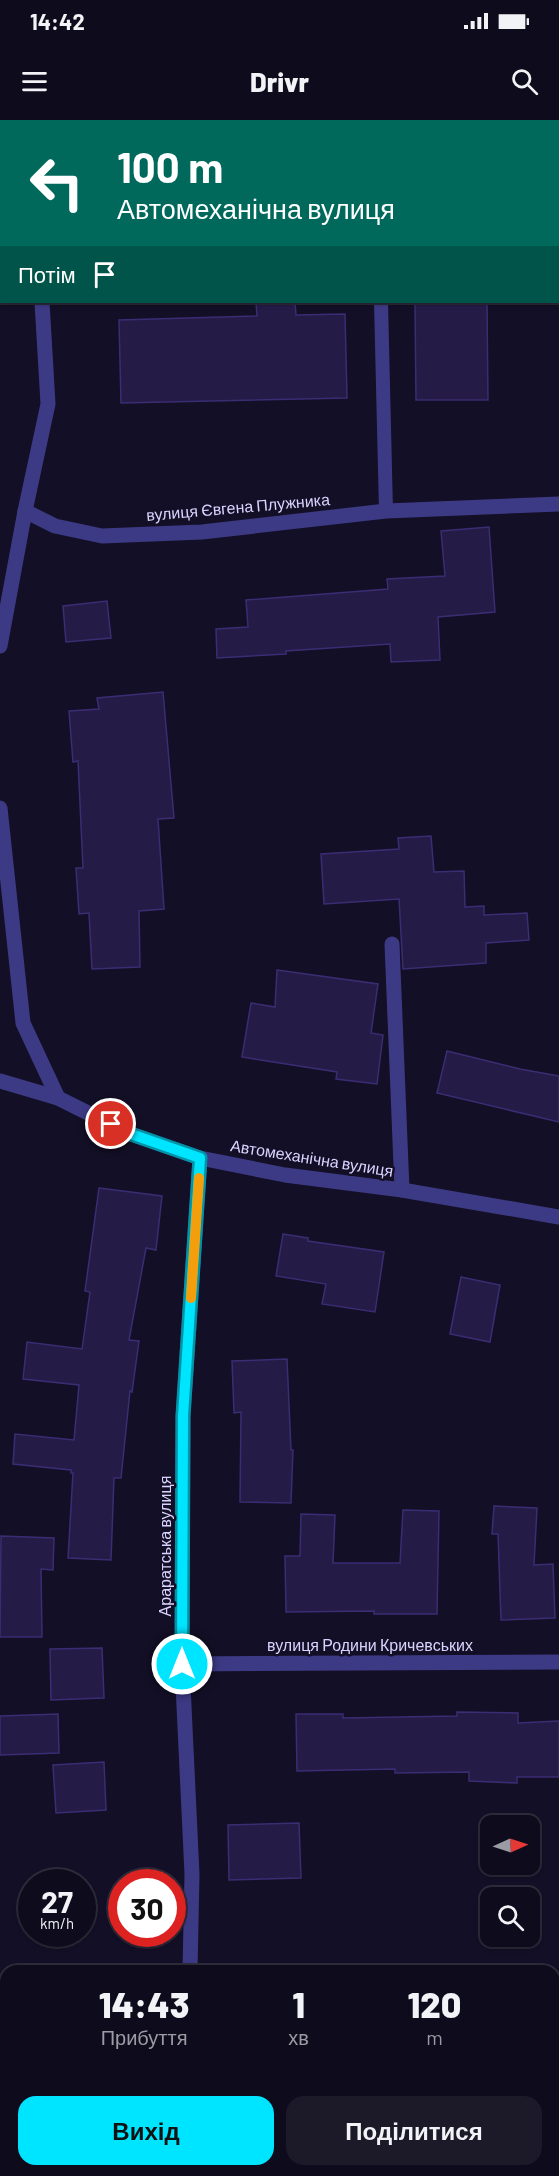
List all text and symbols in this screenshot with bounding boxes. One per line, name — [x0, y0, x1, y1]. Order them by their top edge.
text: 14:42 — [30, 8, 85, 34]
icon: menu — [18, 65, 51, 98]
text: Drivr — [250, 65, 309, 97]
icon: search — [508, 65, 541, 98]
text: 100 m — [117, 141, 223, 191]
icon: left — [18, 144, 96, 222]
text: Автомеханічна вулиця — [117, 192, 395, 224]
icon: arrive — [88, 258, 121, 291]
text: Потім — [18, 261, 76, 287]
street label: вулиця Євгена Плужника — [145, 489, 331, 524]
pin — [85, 1098, 136, 1149]
icon: arrive — [94, 1107, 127, 1140]
street label: Автомеханічна вулиця — [229, 1135, 395, 1180]
street label: Араратська вулиця — [155, 1476, 174, 1616]
position arrow — [150, 1632, 214, 1696]
street label: вулиця Родини Кричевських — [267, 1635, 473, 1654]
north arrow — [480, 1815, 540, 1875]
map controls — [480, 1815, 540, 1947]
speed limit sign: 30 — [108, 1869, 186, 1947]
text: 27 — [41, 1883, 73, 1919]
button: search — [480, 1887, 540, 1947]
text: km/h — [40, 1914, 74, 1932]
text: 14:43 — [99, 1982, 190, 2025]
text: 1 — [292, 1982, 305, 2025]
text: 120 — [408, 1982, 461, 2025]
text: Прибуття — [101, 2025, 188, 2049]
text: хв — [288, 2025, 309, 2049]
text: m — [426, 2025, 443, 2049]
button: Вихід — [18, 2096, 274, 2165]
button: Поділитися — [286, 2096, 542, 2165]

